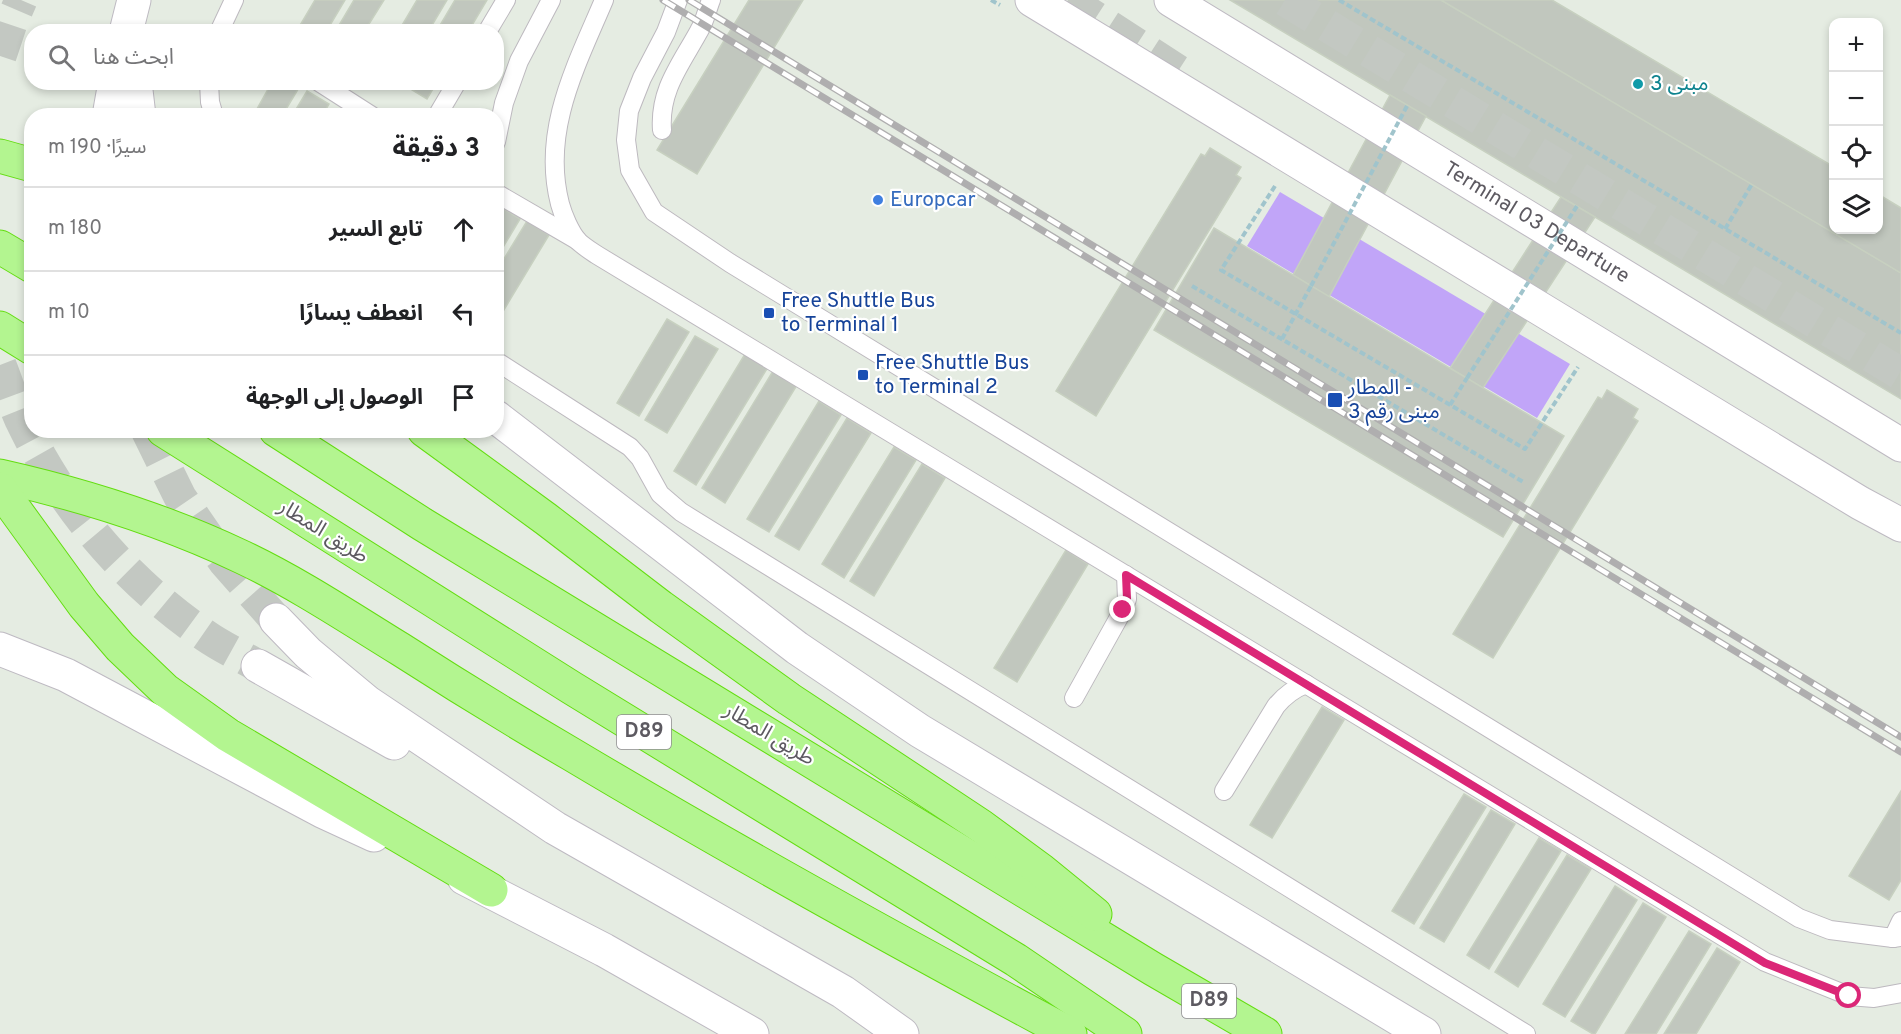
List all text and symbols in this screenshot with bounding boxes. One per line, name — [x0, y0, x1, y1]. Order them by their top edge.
map controls — [1829, 18, 1883, 234]
button: + — [1829, 18, 1883, 72]
search box — [24, 24, 504, 90]
icon: search — [45, 41, 78, 74]
text: ابحث هنا — [93, 45, 174, 72]
place label: مبنى 3 — [1650, 71, 1708, 98]
button: − — [1829, 72, 1883, 126]
marker: مبنى 3 — [1631, 77, 1645, 91]
button: locate — [1829, 126, 1883, 180]
text: 3 دقيقة — [392, 133, 480, 166]
text: سيرًا · 190 m — [48, 135, 146, 161]
street label: Terminal 03 Departure — [1438, 156, 1635, 290]
button: layers — [1829, 180, 1883, 234]
place label: Europcar — [890, 187, 976, 214]
marker: Europcar — [871, 193, 885, 207]
icon: ahead — [447, 213, 480, 246]
text: 180 m — [48, 216, 102, 242]
text: تابع السير — [329, 217, 423, 244]
place label: Free Shuttle Bus to Terminal 1 — [781, 288, 935, 339]
icon: left — [447, 297, 480, 330]
text: 10 m — [48, 300, 90, 326]
text: انعطف يسارًا — [299, 301, 423, 328]
marker: Free Shuttle Bus to Terminal 1 — [762, 306, 776, 320]
place label: Free Shuttle Bus to Terminal 2 — [875, 350, 1029, 401]
marker: Free Shuttle Bus to Terminal 2 — [856, 368, 870, 382]
place label: المطار - مبنى رقم 3 — [1347, 375, 1440, 426]
icon: arrive — [447, 381, 480, 414]
text: الوصول إلى الوجهة — [246, 385, 423, 412]
marker: المطار - مبنى رقم 3 — [1326, 391, 1344, 409]
street label: طريق المطار — [272, 493, 373, 570]
route end — [1109, 596, 1135, 622]
street label: طريق المطار — [718, 697, 819, 773]
road number: D89 — [617, 715, 671, 749]
route start — [1835, 982, 1861, 1008]
road number: D89 — [1182, 984, 1236, 1018]

